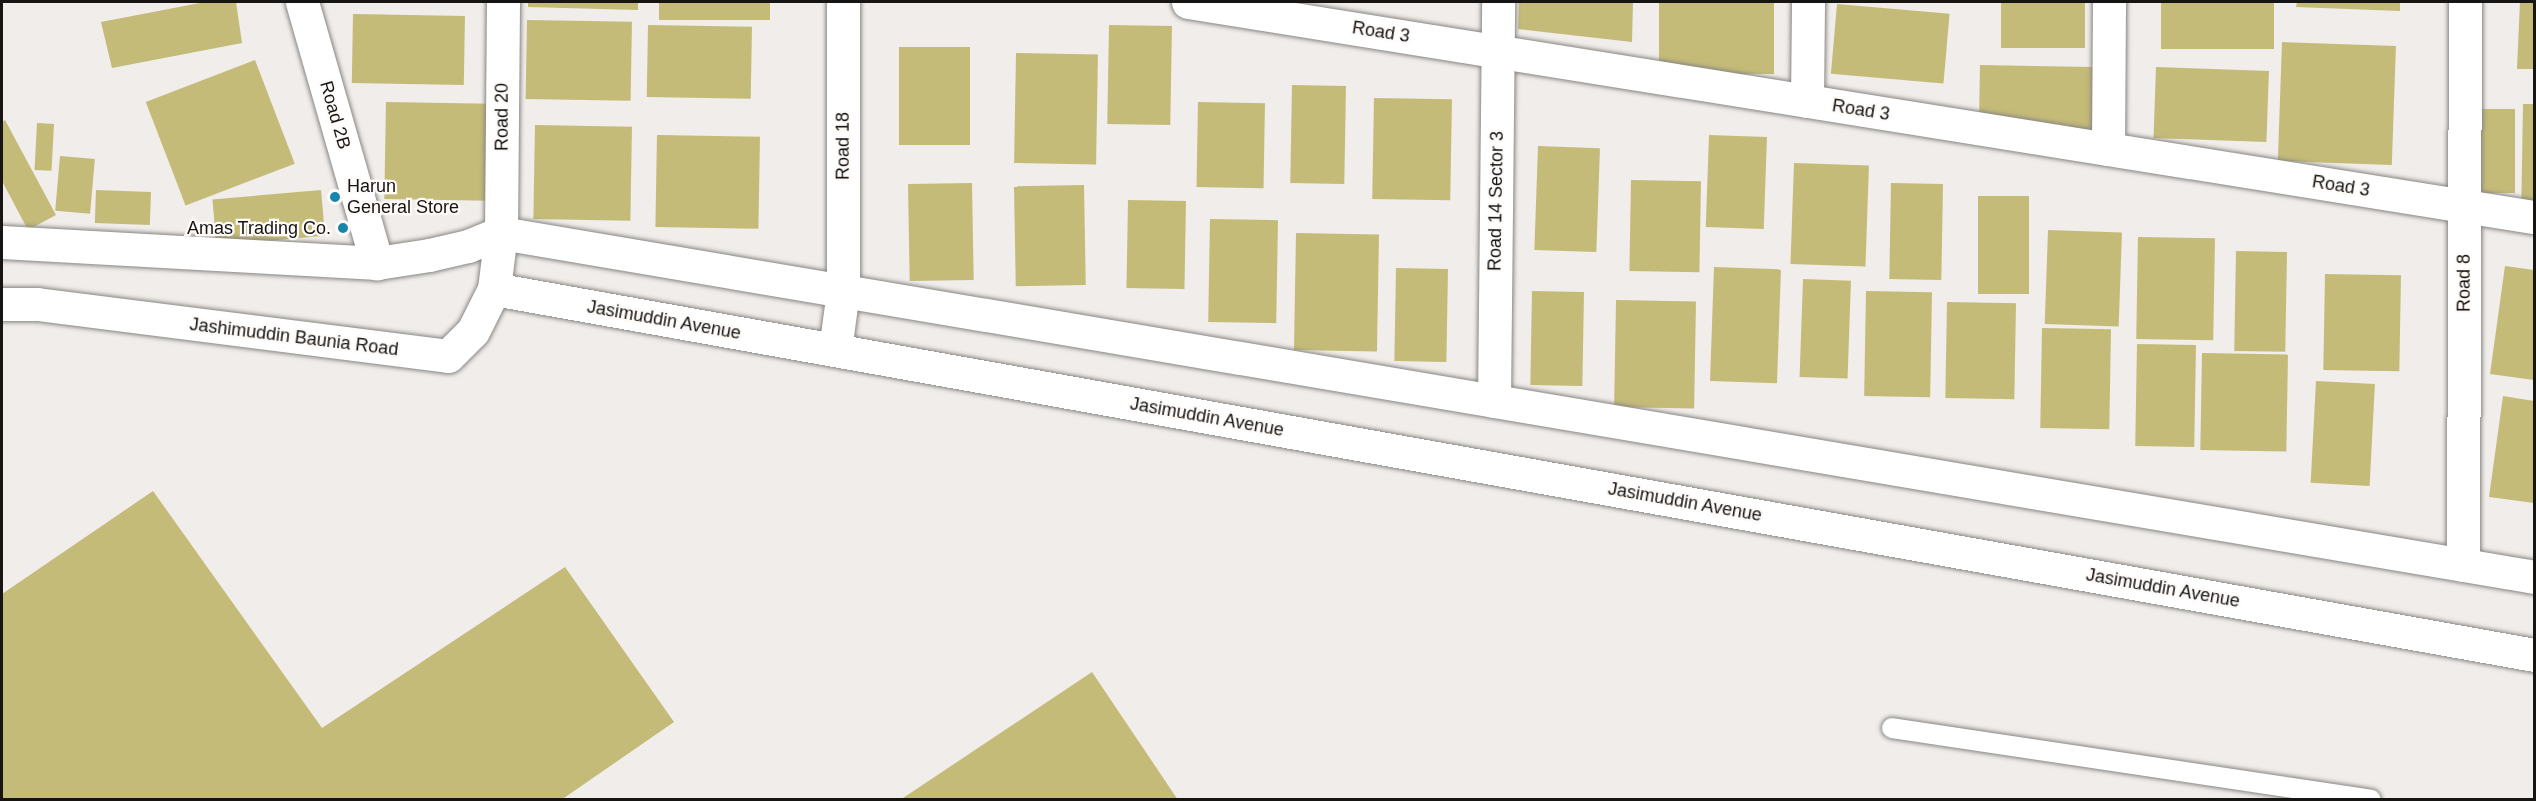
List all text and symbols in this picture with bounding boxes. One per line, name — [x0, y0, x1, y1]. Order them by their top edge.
street label: Road 3 — [1351, 17, 1411, 47]
street label: Road 2B — [315, 78, 355, 152]
street label: Road 20 — [491, 83, 513, 151]
street label: Road 3 — [1831, 95, 1891, 125]
street label: Road 18 — [832, 112, 854, 180]
street label: Road 14 Sector 3 — [1484, 131, 1508, 271]
street label: Road 3 — [2311, 171, 2371, 201]
place label: Harun General Store — [347, 176, 459, 219]
marker: Harun General Store — [328, 190, 342, 204]
place label: Amas Trading Co. — [187, 217, 331, 239]
marker: Amas Trading Co. — [336, 221, 350, 235]
street label: Road 8 — [2453, 254, 2475, 312]
street label: Jasimuddin Avenue — [585, 296, 743, 344]
street label: Jashimuddin Baunia Road — [188, 313, 400, 361]
street label: Jasimuddin Avenue — [1128, 393, 1286, 441]
street label: Jasimuddin Avenue — [1606, 478, 1764, 526]
street label: Jasimuddin Avenue — [2084, 564, 2242, 612]

